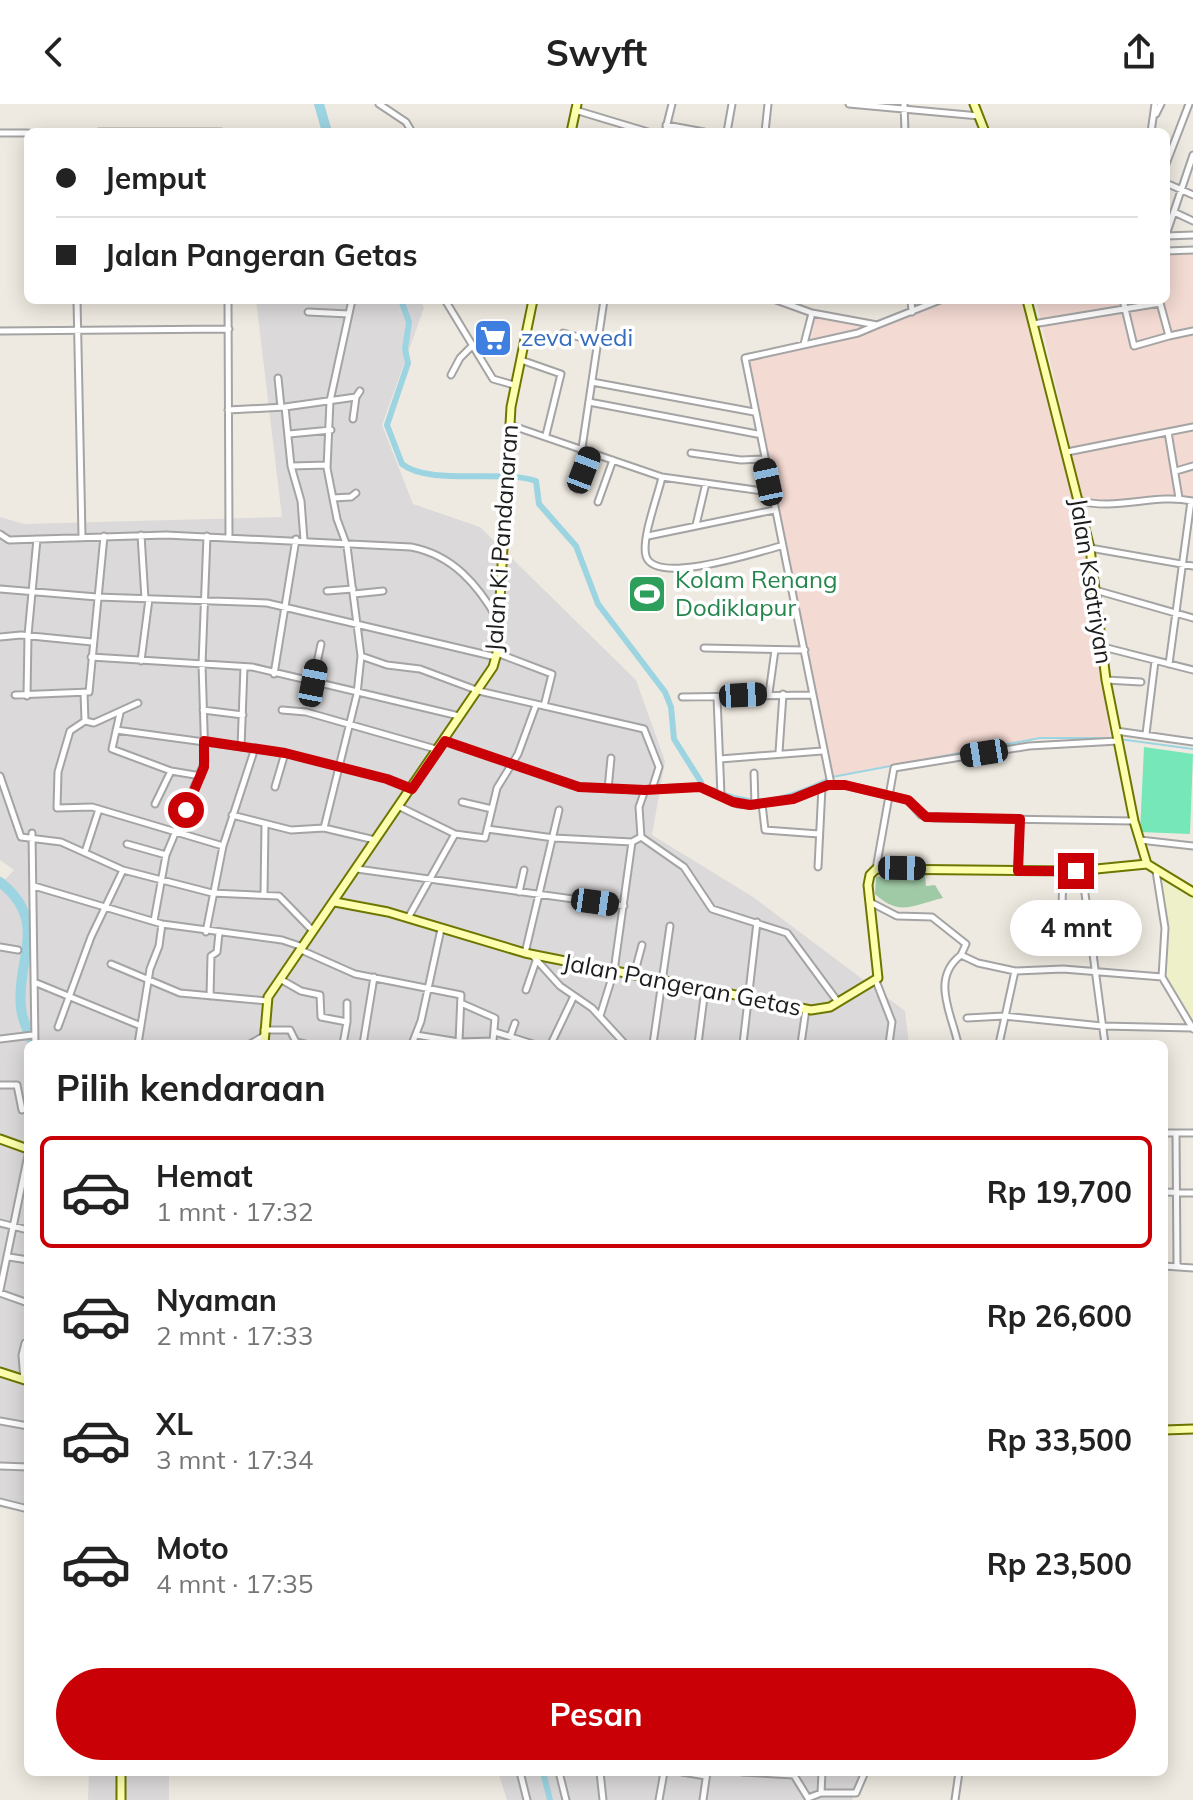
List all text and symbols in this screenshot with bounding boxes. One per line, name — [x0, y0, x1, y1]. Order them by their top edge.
icon: back — [32, 30, 76, 74]
text: Swyft — [546, 30, 647, 75]
icon: share — [1117, 30, 1161, 74]
text: Jemput — [104, 159, 206, 197]
text: Jalan Pangeran Getas — [104, 236, 417, 274]
supermarket icon: zeva wedi — [472, 317, 514, 359]
place label: zeva wedi — [521, 322, 633, 352]
street label: Jalan Ki Pandanaran — [478, 423, 524, 653]
car — [564, 443, 604, 497]
car — [751, 456, 785, 508]
street label: Jalan Ksatriyan — [1064, 496, 1120, 666]
place label: Kolam Renang Dodiklapur — [675, 564, 837, 622]
sports icon: Kolam Renang Dodiklapur — [626, 573, 668, 615]
car — [297, 657, 329, 709]
car — [718, 682, 768, 708]
car — [958, 737, 1010, 769]
route start — [168, 792, 204, 828]
route end — [1058, 853, 1094, 889]
car — [878, 856, 926, 880]
car — [570, 887, 620, 917]
callout: 4 mnt — [1010, 899, 1142, 955]
text: 4 mnt — [1040, 911, 1112, 944]
street label: Jalan Pangeran Getas — [560, 946, 804, 1022]
text: Pilih kendaraan — [56, 1065, 326, 1110]
icon: car — [60, 1156, 132, 1228]
text: Hemat — [156, 1157, 253, 1195]
text: Rp 19,700 — [987, 1173, 1132, 1211]
text: 1 mnt · 17:32 — [156, 1195, 313, 1228]
icon: car — [60, 1280, 132, 1352]
text: Nyaman — [156, 1281, 277, 1319]
text: Rp 26,600 — [987, 1297, 1132, 1335]
text: 2 mnt · 17:33 — [156, 1319, 313, 1352]
icon: car — [60, 1404, 132, 1476]
text: XL — [156, 1405, 193, 1443]
text: Rp 33,500 — [987, 1421, 1132, 1459]
text: 3 mnt · 17:34 — [156, 1443, 313, 1476]
icon: car — [60, 1528, 132, 1600]
text: Moto — [156, 1529, 229, 1567]
text: Rp 23,500 — [987, 1545, 1132, 1583]
text: 4 mnt · 17:35 — [156, 1567, 313, 1600]
button: Pesan — [56, 1668, 1136, 1760]

